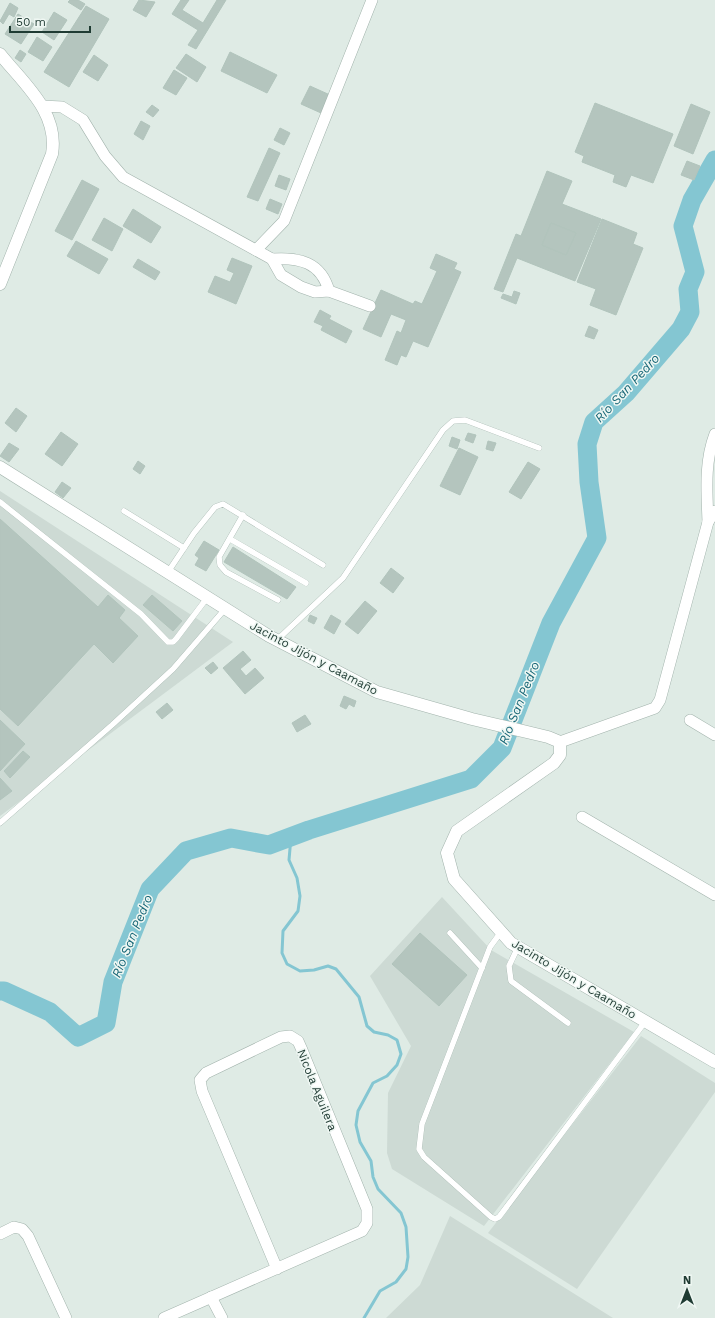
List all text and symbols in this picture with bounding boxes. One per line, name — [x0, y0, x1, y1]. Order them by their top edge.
scale bar — [10, 8, 90, 34]
text: 50 m — [16, 15, 46, 29]
water label: Río San Pedro — [592, 351, 662, 425]
street label: Jacinto Jijón y Caamaño — [248, 618, 380, 698]
water label: Río San Pedro — [496, 659, 542, 747]
water label: Río San Pedro — [109, 892, 155, 980]
street label: Jacinto Jijón y Caamaño — [509, 936, 639, 1022]
street label: Nicola Aguilera — [294, 1047, 340, 1133]
north arrow — [667, 1270, 707, 1310]
text: N — [683, 1274, 691, 1287]

